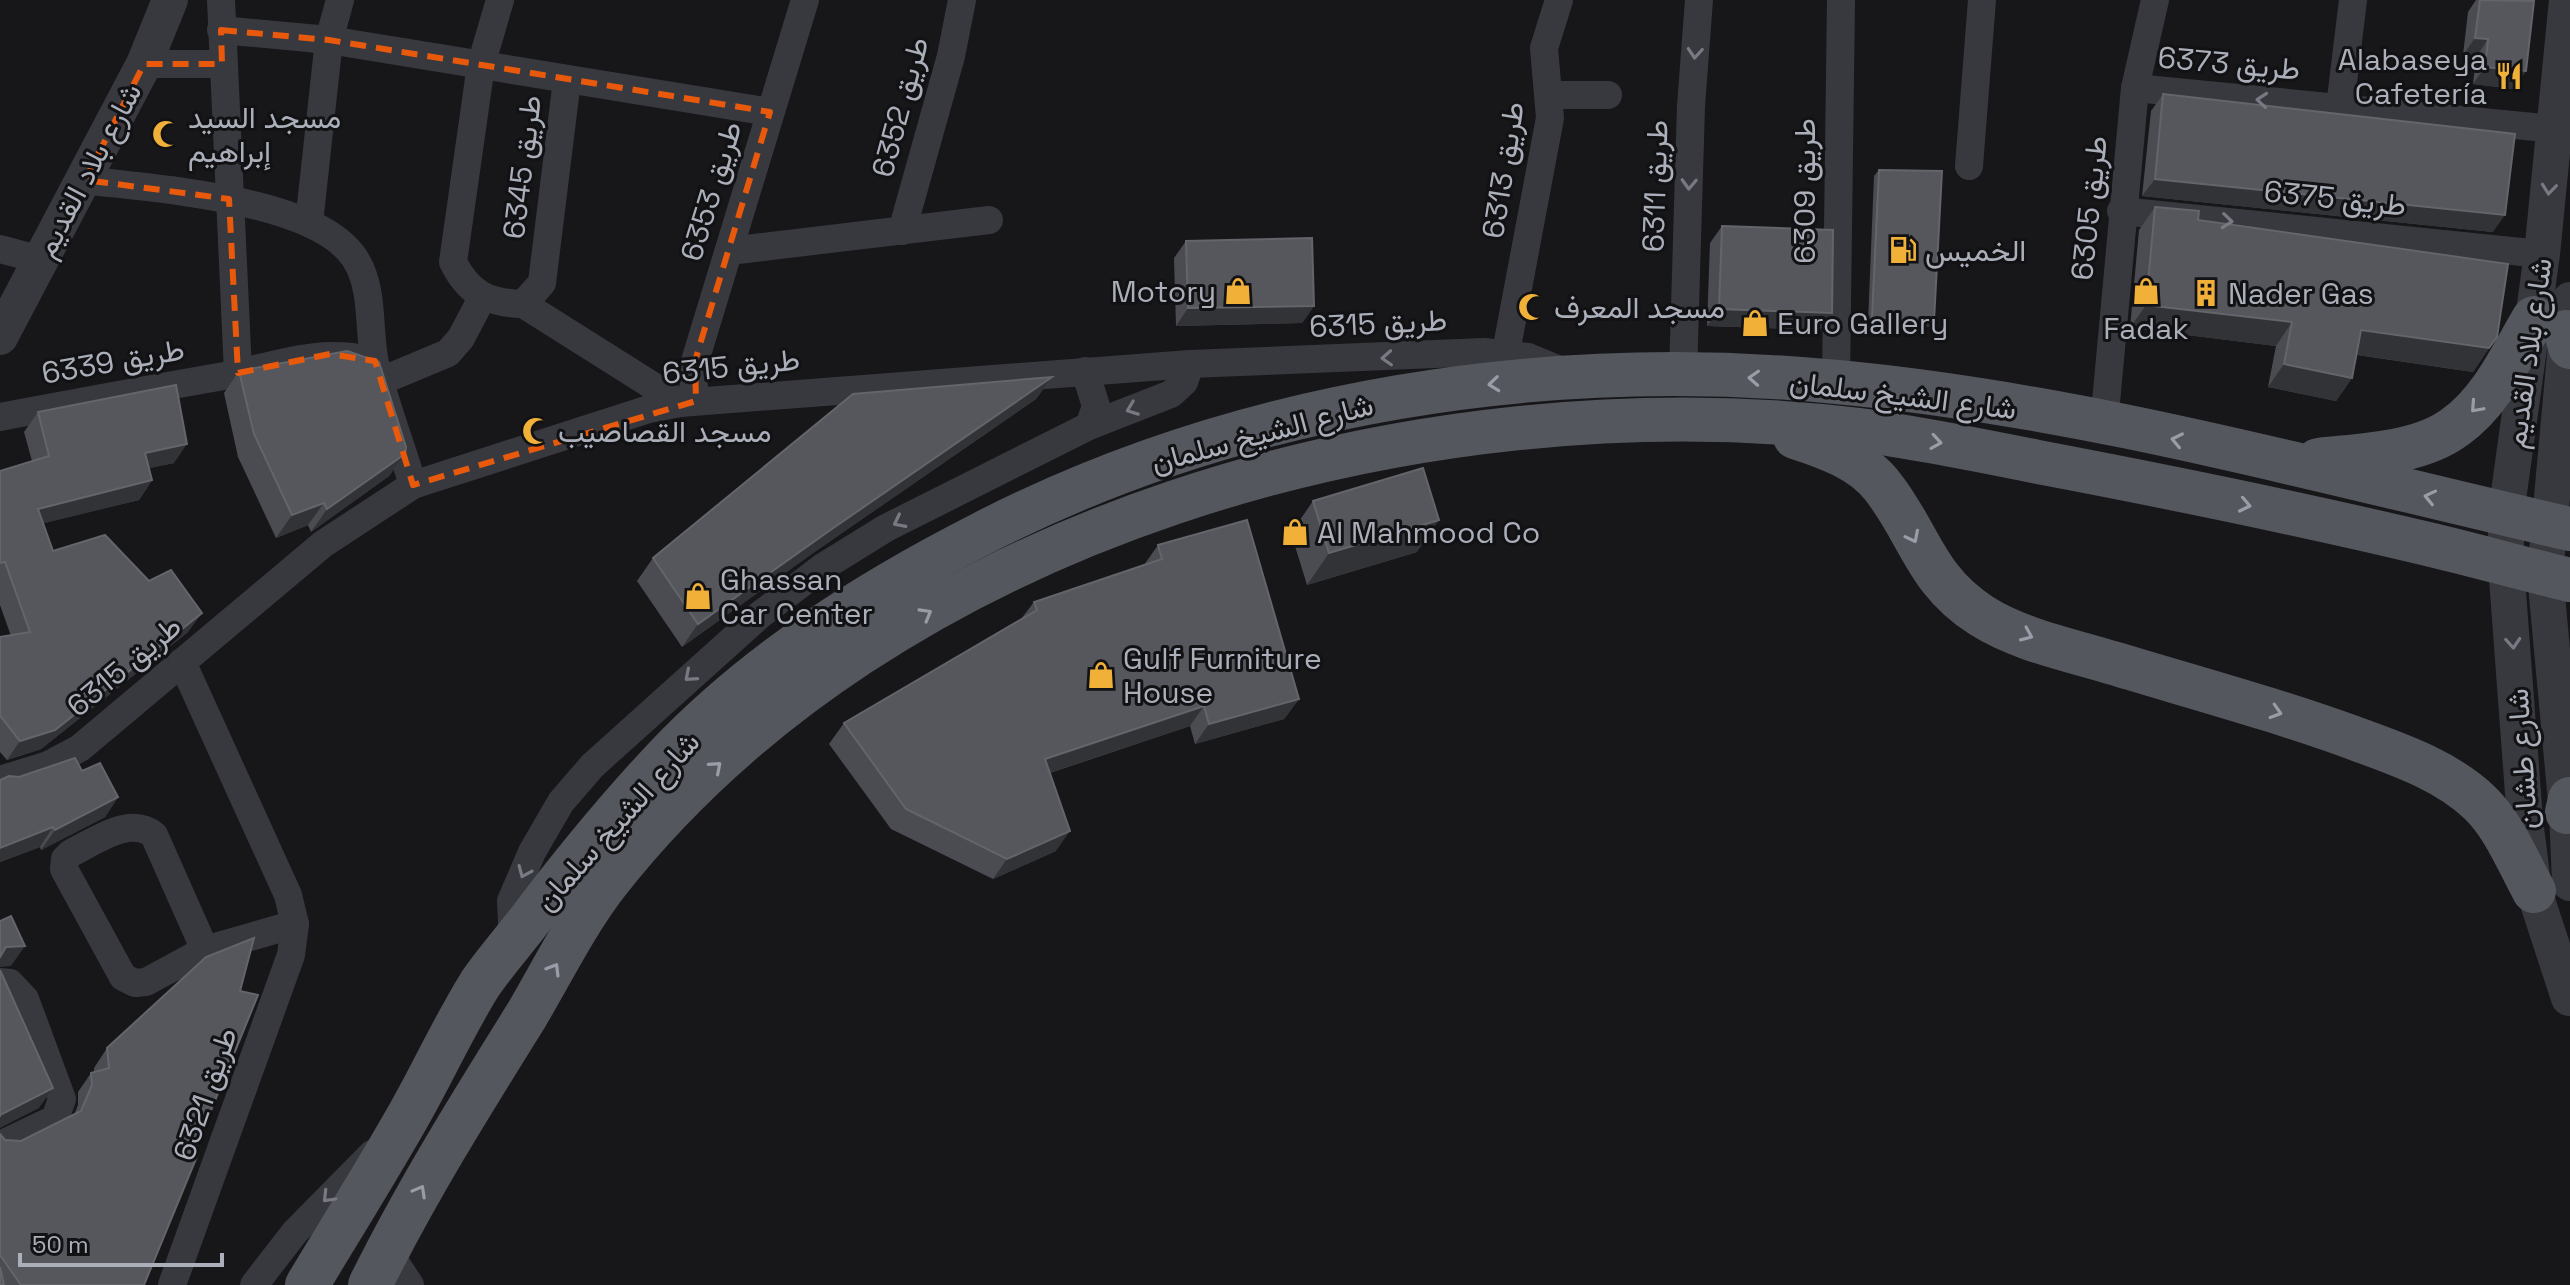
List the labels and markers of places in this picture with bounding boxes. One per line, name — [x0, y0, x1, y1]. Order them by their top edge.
place label: Alabaseya Cafetería — [2338, 40, 2487, 113]
restaurant icon: Alabaseya Cafetería — [2494, 61, 2524, 91]
place label: مسجد السيد إبراهيم — [188, 98, 341, 171]
mosque icon: مسجد السيد إبراهيم — [151, 119, 181, 149]
place label: الخميس — [1925, 231, 2026, 270]
fuel station icon: الخميس — [1888, 235, 1918, 265]
place label: Motory — [1111, 272, 1216, 311]
place label: Nader Gas — [2228, 274, 2374, 313]
shop icon: Motory — [1223, 276, 1253, 306]
shop icon: Fadak — [2131, 276, 2161, 306]
building icon: Nader Gas — [2191, 278, 2221, 308]
place label: مسجد المعرف — [1554, 288, 1725, 327]
mosque icon: مسجد المعرف — [1517, 292, 1547, 322]
place label: Euro Gallery — [1777, 304, 1948, 343]
shop icon: Euro Gallery — [1740, 308, 1770, 338]
place label: Fadak — [2103, 309, 2189, 348]
place label: مسجد القصاصيب — [558, 412, 771, 451]
mosque icon: مسجد القصاصيب — [521, 416, 551, 446]
place label: Al Mahmood Co — [1317, 513, 1540, 552]
shop icon: Al Mahmood Co — [1280, 517, 1310, 547]
place label: Ghassan Car Center — [720, 560, 873, 633]
shop icon: Ghassan Car Center — [683, 581, 713, 611]
place label: Gulf Furniture House — [1123, 639, 1322, 712]
shop icon: Gulf Furniture House — [1086, 660, 1116, 690]

